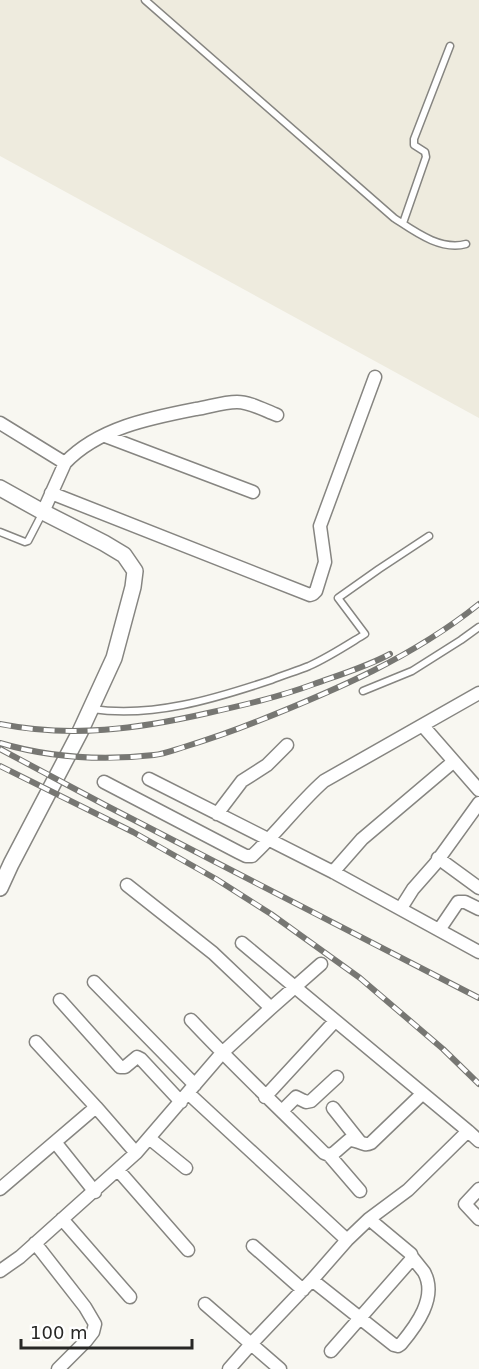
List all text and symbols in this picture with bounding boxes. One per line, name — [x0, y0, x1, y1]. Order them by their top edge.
scale bar — [21, 1312, 192, 1350]
text: 100 m — [30, 1322, 88, 1343]

